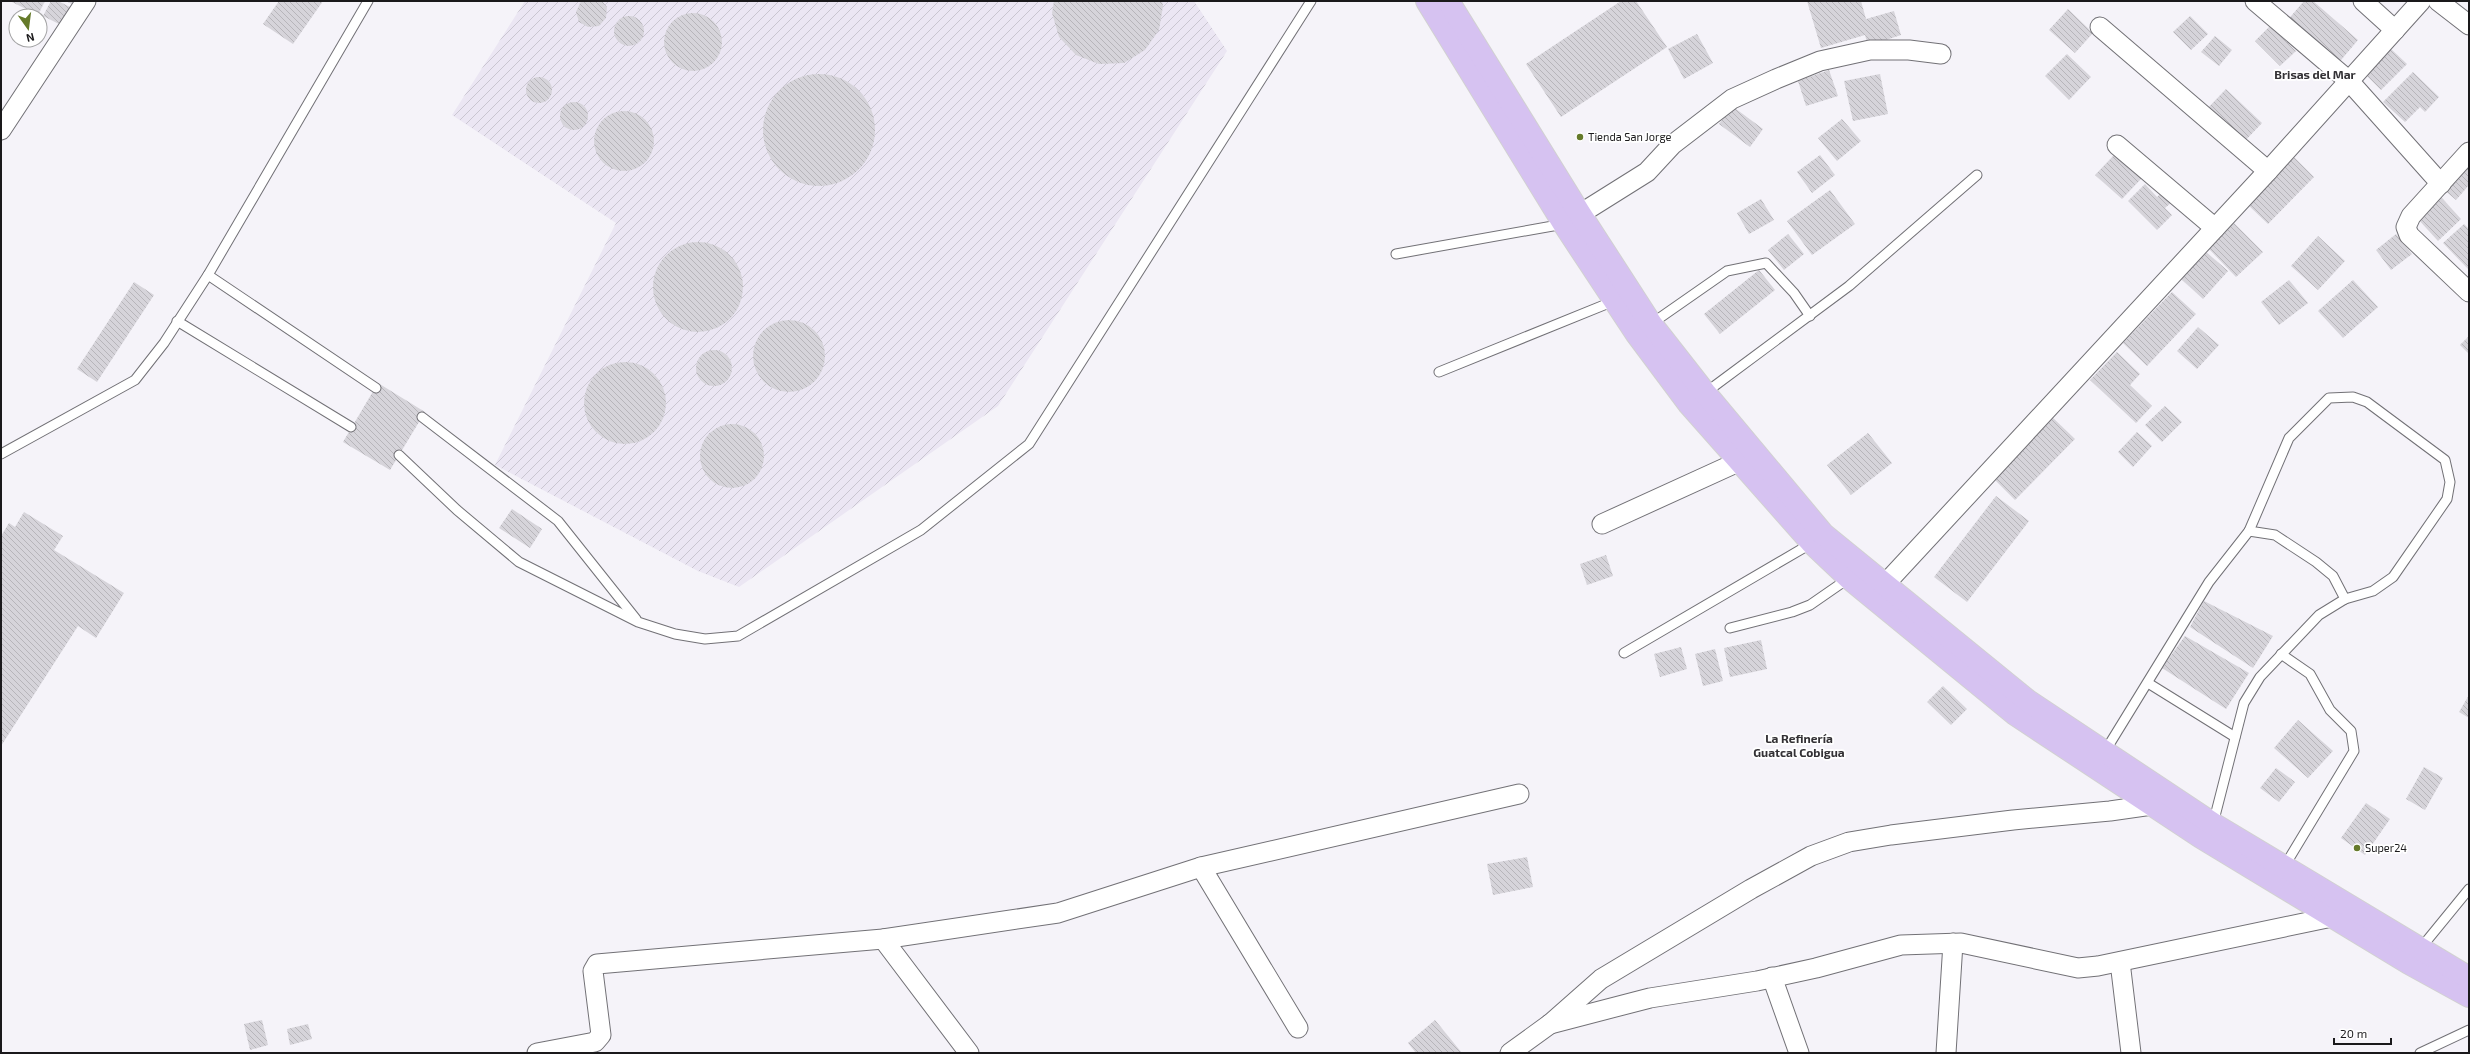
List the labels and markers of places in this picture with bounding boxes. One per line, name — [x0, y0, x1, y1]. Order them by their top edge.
place label: Tienda San Jorge — [1588, 130, 1671, 143]
marker: Tienda San Jorge — [1575, 132, 1585, 142]
place label: Super24 — [2365, 841, 2407, 854]
marker: Super24 — [2352, 843, 2362, 853]

